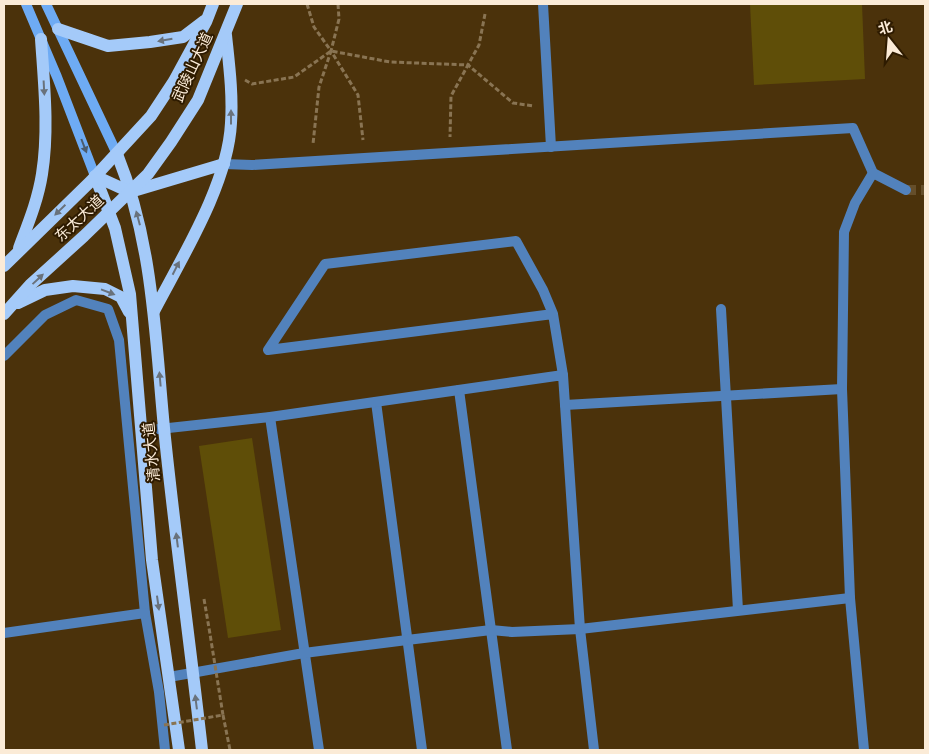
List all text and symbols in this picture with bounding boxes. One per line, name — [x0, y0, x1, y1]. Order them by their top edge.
north arrow — [864, 15, 914, 65]
text: 北 — [876, 18, 894, 37]
street label: 武陵山大道 — [168, 29, 216, 105]
one-way arrow — [157, 36, 173, 44]
one-way arrow — [40, 80, 48, 96]
one-way arrow — [227, 108, 235, 124]
one-way arrow — [80, 139, 88, 154]
street label: 东太大道 — [51, 191, 107, 245]
one-way arrow — [54, 204, 66, 216]
one-way arrow — [133, 211, 141, 226]
one-way arrow — [172, 261, 180, 275]
one-way arrow — [31, 273, 43, 285]
one-way arrow — [101, 288, 116, 296]
one-way arrow — [156, 371, 164, 387]
street label: 清水大道 — [139, 421, 163, 483]
one-way arrow — [173, 532, 181, 548]
one-way arrow — [154, 596, 162, 612]
one-way arrow — [192, 694, 200, 710]

